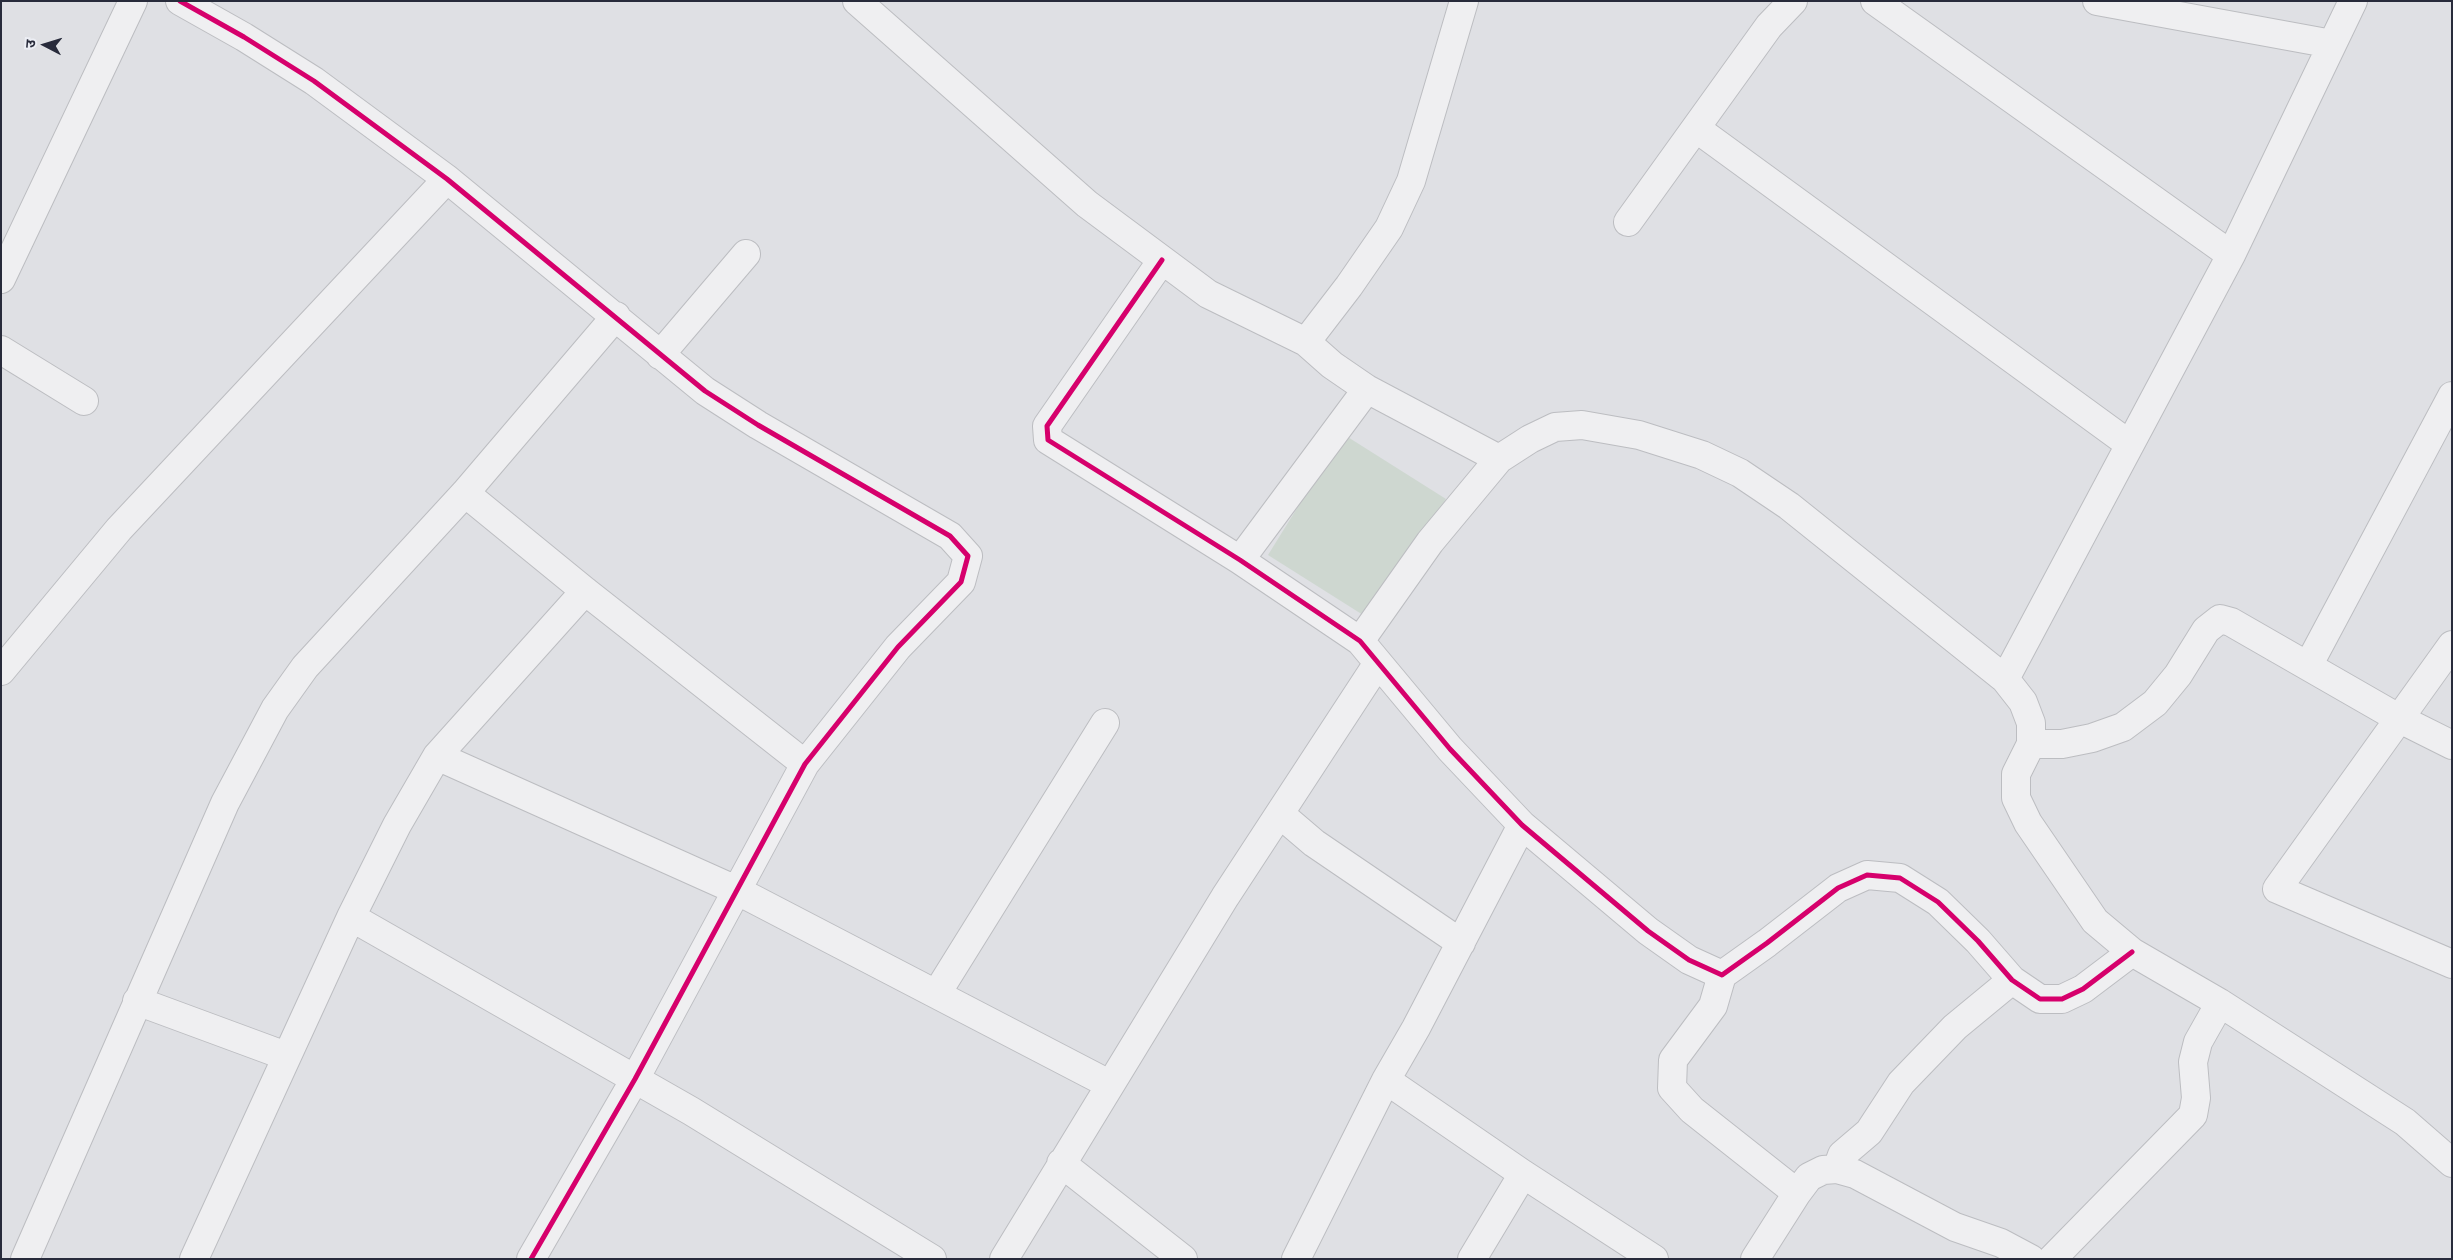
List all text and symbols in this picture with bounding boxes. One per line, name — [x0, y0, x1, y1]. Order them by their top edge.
north arrow — [20, 20, 70, 70]
text: उ — [22, 39, 38, 48]

